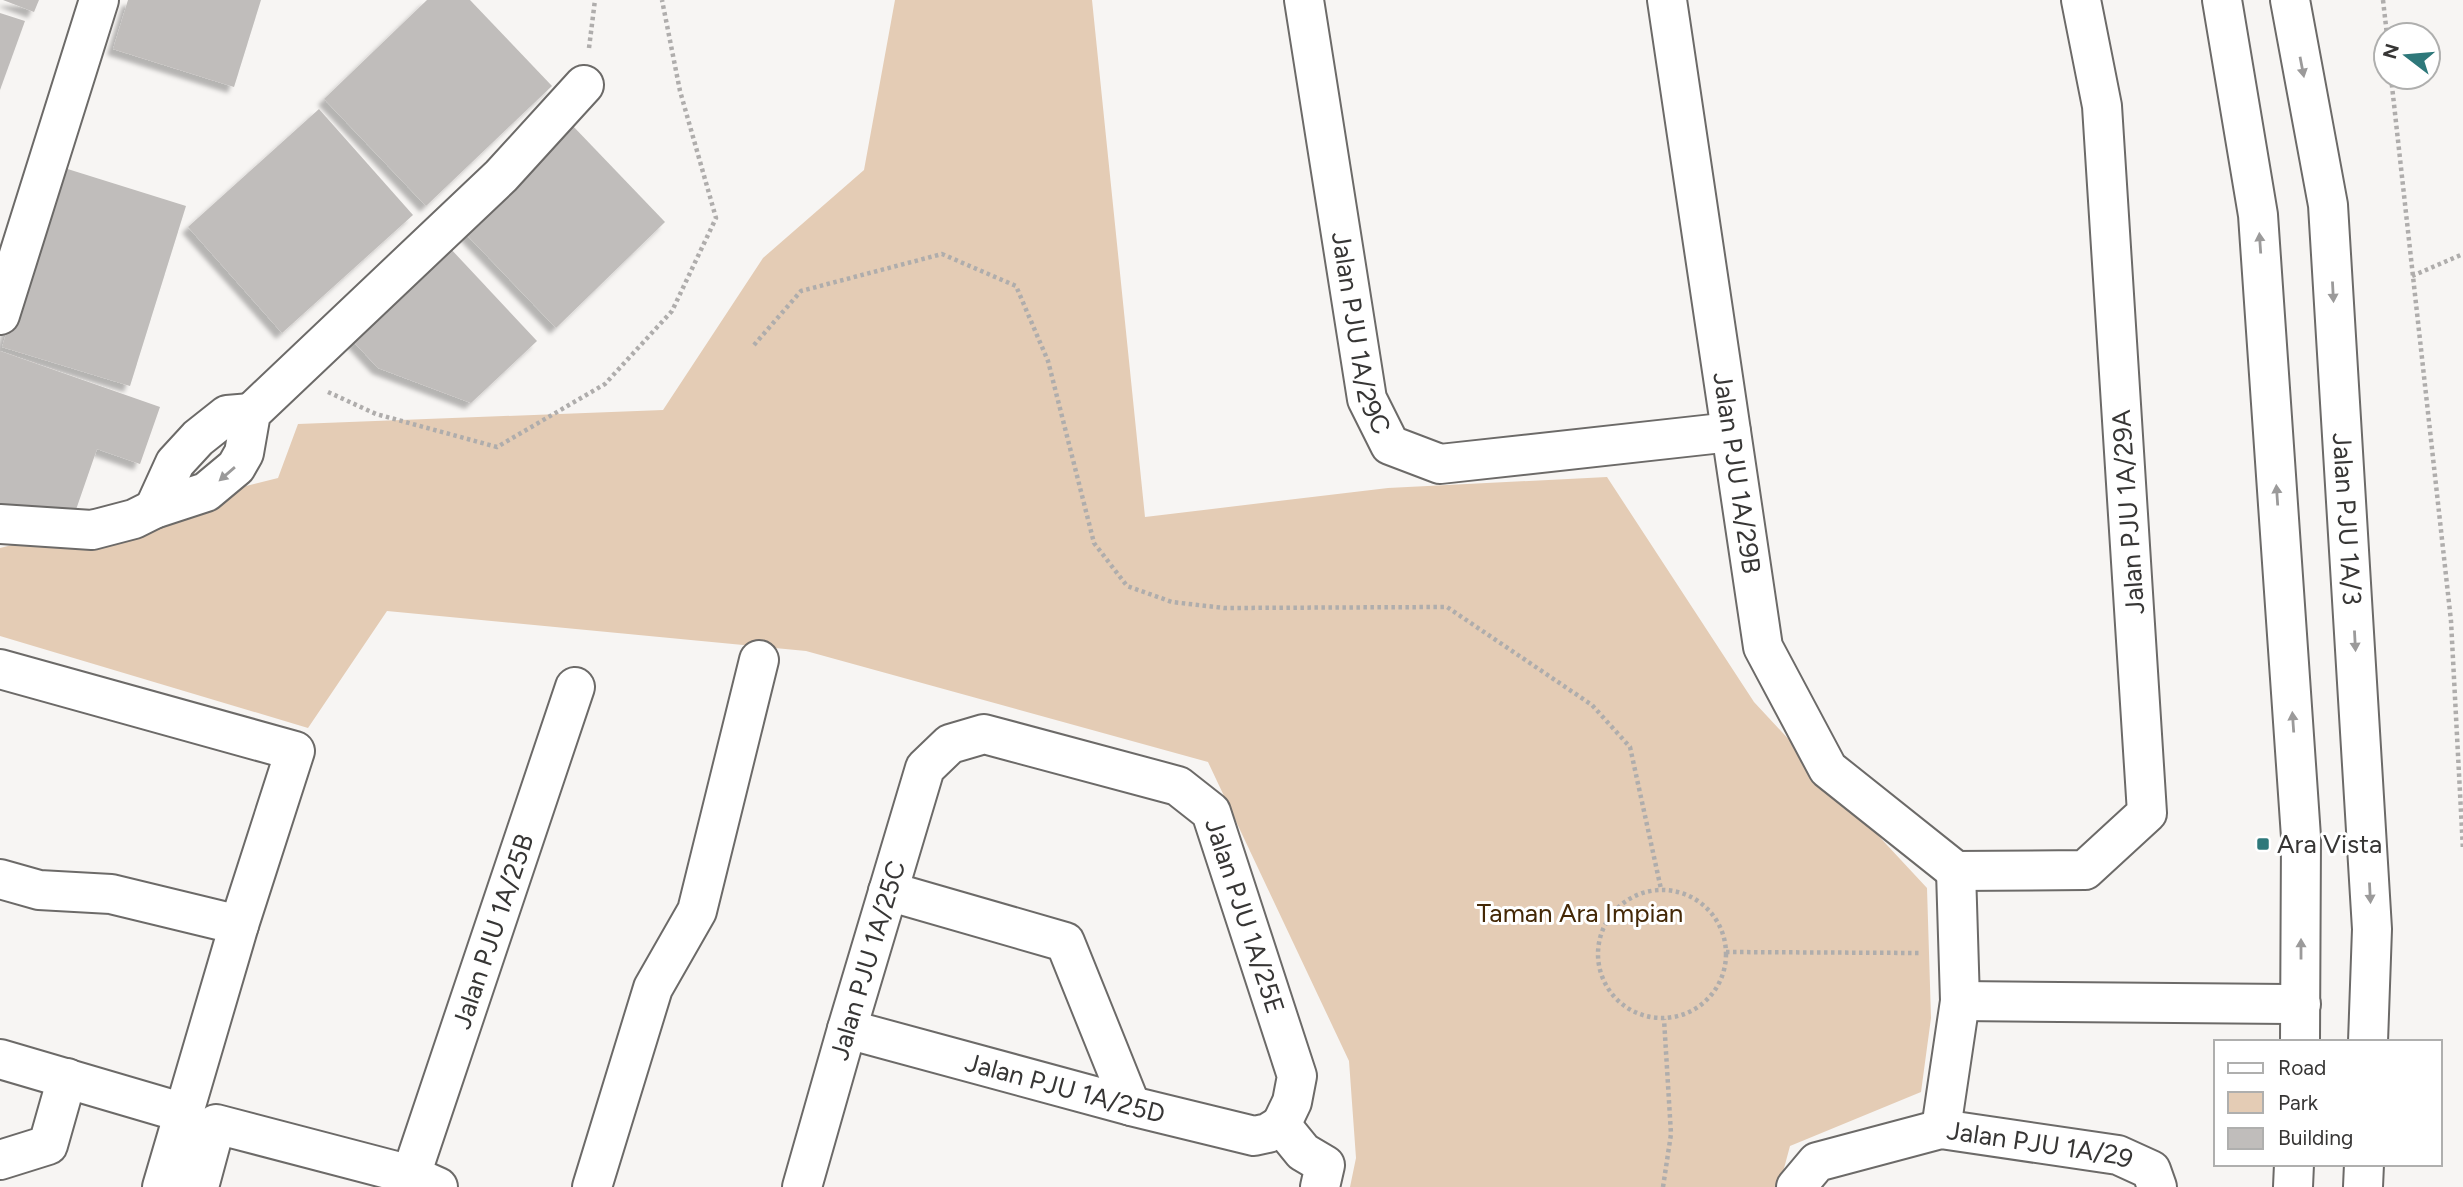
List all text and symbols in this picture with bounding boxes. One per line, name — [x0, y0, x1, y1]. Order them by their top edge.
north arrow — [2372, 21, 2442, 91]
text: N — [2378, 41, 2404, 62]
one-way arrow — [2297, 56, 2308, 78]
street label: Jalan PJU 1A/29C — [1325, 229, 1398, 439]
one-way arrow — [2254, 232, 2265, 254]
one-way arrow — [2328, 281, 2339, 303]
street label: Jalan PJU 1A/29B — [1706, 370, 1768, 576]
street label: Jalan PJU 1A/29A — [2105, 408, 2151, 615]
street label: Jalan PJU 1A/3 — [2326, 432, 2368, 606]
one-way arrow — [218, 466, 235, 481]
one-way arrow — [2272, 484, 2283, 506]
one-way arrow — [2349, 631, 2360, 653]
one-way arrow — [2287, 711, 2298, 733]
street label: Jalan PJU 1A/25E — [1198, 814, 1292, 1018]
place label: Ara Vista — [2277, 828, 2382, 860]
street label: Jalan PJU 1A/25B — [445, 830, 540, 1033]
marker: Ara Vista — [2255, 836, 2271, 852]
street label: Jalan PJU 1A/25C — [823, 857, 912, 1064]
one-way arrow — [2365, 882, 2376, 904]
park label: Taman Ara Impian — [1477, 897, 1683, 929]
one-way arrow — [2295, 938, 2307, 960]
legend — [2214, 1040, 2442, 1166]
street label: Jalan PJU 1A/25D — [962, 1046, 1168, 1130]
text: Road — [2278, 1055, 2326, 1080]
text: Park — [2278, 1090, 2319, 1115]
street label: Jalan PJU 1A/29 — [1945, 1114, 2138, 1176]
text: Building — [2278, 1125, 2353, 1150]

